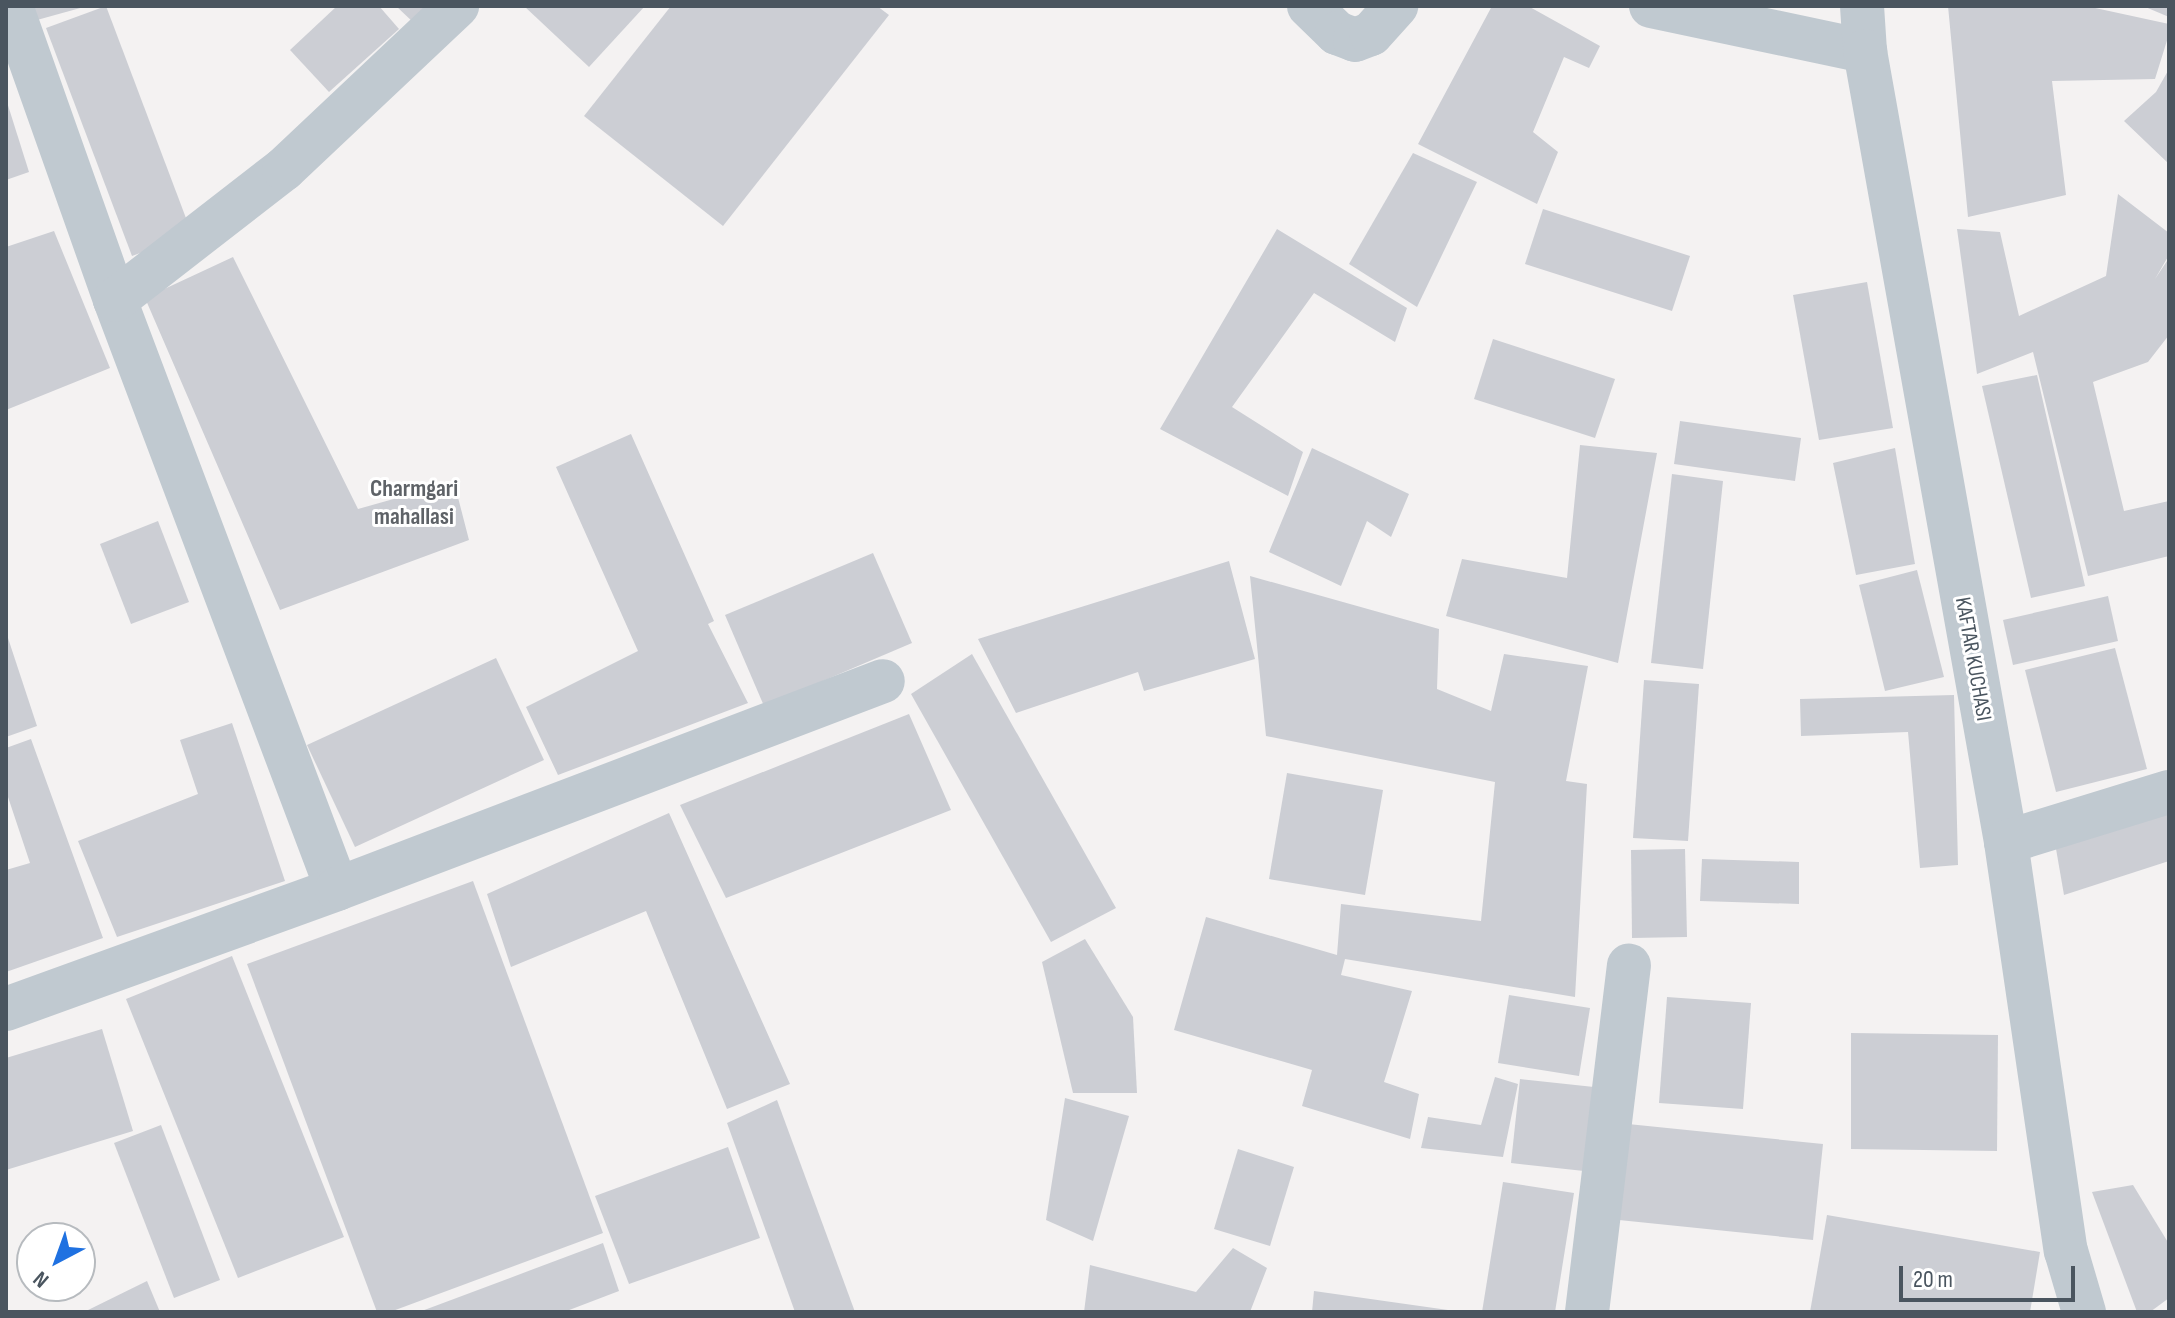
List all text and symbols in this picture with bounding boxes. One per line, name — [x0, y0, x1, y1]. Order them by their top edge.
district label: Charmgari mahallasi — [370, 475, 458, 531]
street label: KAFTAR KUCHASI — [1949, 595, 1997, 723]
north arrow — [16, 1222, 96, 1302]
scale bar — [1903, 1250, 2079, 1300]
text: N — [28, 1265, 55, 1293]
text: 20 m — [1913, 1265, 1953, 1294]

